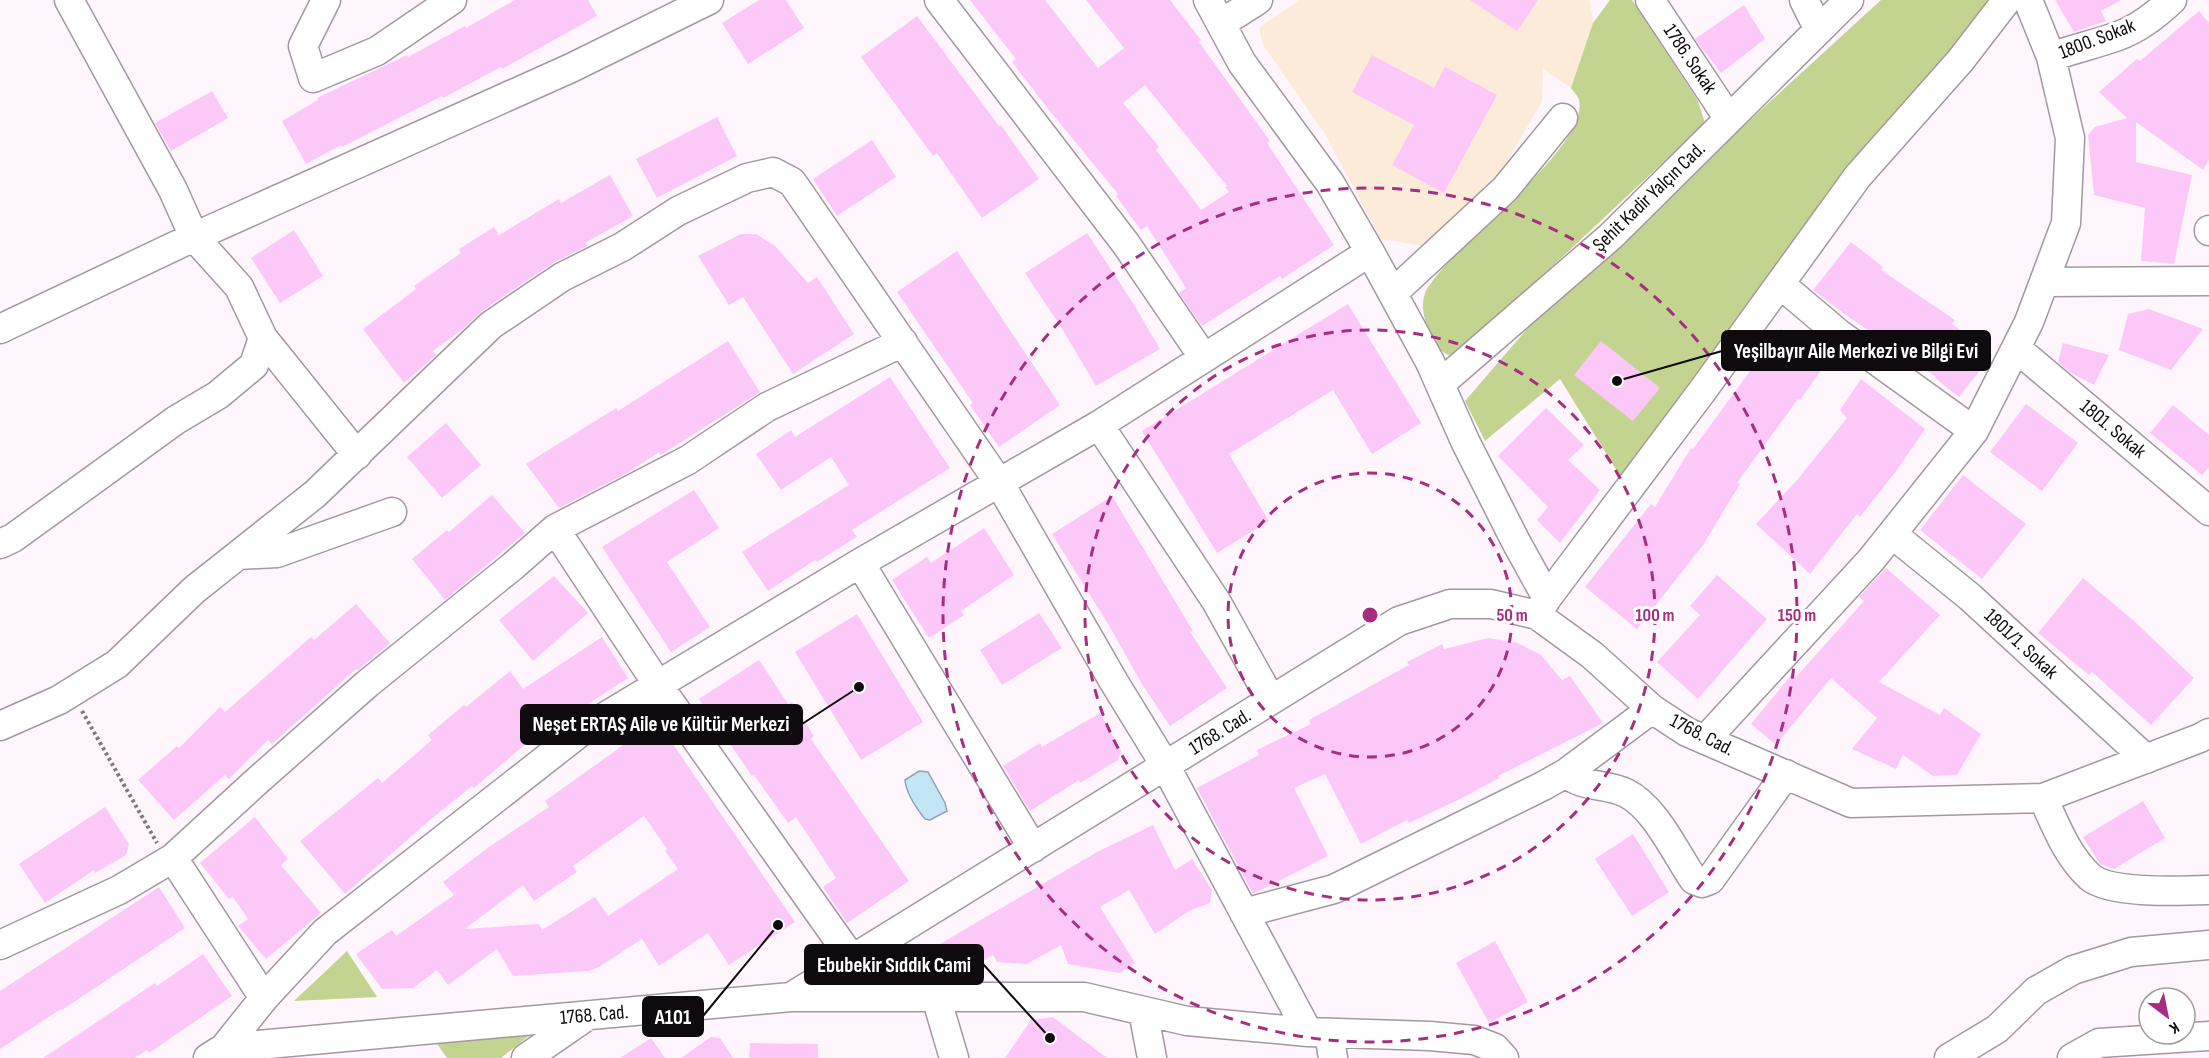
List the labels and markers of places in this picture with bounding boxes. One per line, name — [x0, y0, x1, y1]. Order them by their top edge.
callout: Yeşilbayır Aile Merkezi ve Bilgi Evi — [1722, 331, 1990, 370]
centre of rings — [1360, 605, 1380, 625]
callout: Neşet ERTAŞ Aile ve Kültür Merkezi — [521, 705, 802, 744]
callout: Ebubekir Sıddık Cami — [805, 945, 983, 984]
callout: A101 — [643, 997, 703, 1036]

